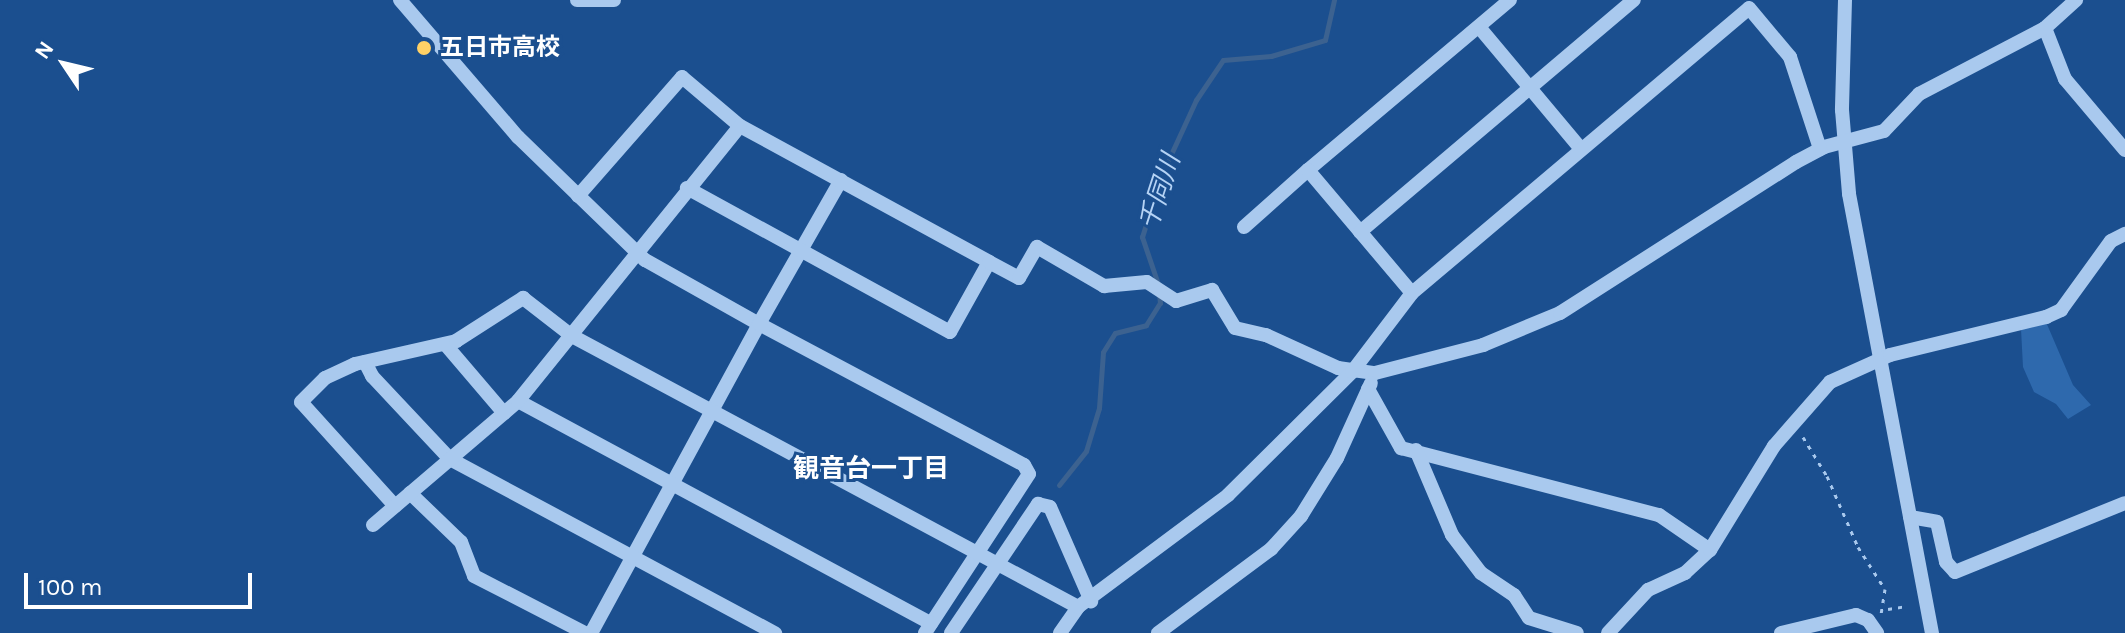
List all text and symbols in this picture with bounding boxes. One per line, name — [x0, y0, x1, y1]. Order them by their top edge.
north arrow — [24, 24, 104, 104]
place label: 五日市高校 — [440, 34, 560, 62]
text: N — [29, 36, 60, 64]
marker: 五日市高校 — [415, 39, 433, 57]
water label: 千同川 — [1133, 150, 1187, 234]
district label: 観音台一丁目 — [793, 453, 949, 485]
scale bar — [28, 557, 256, 607]
text: 100 m — [38, 573, 103, 601]

